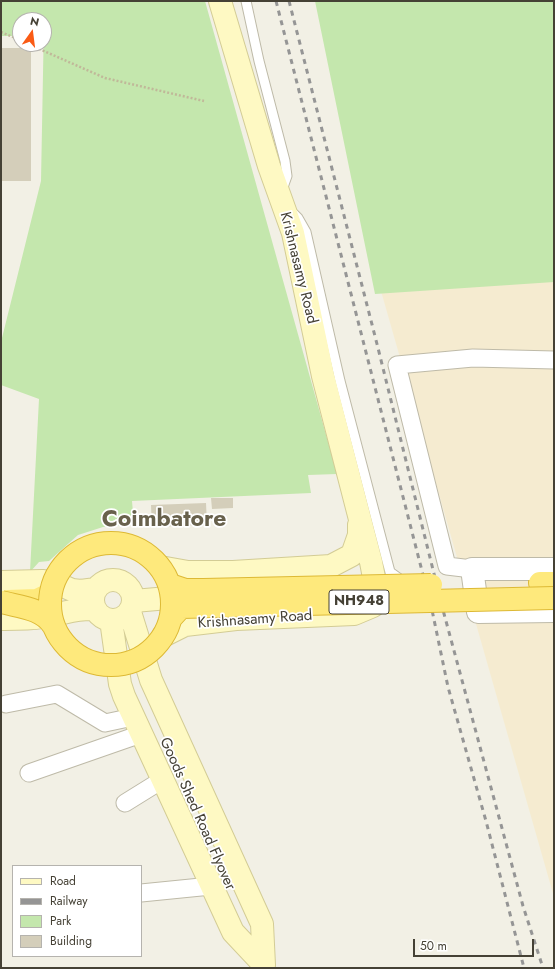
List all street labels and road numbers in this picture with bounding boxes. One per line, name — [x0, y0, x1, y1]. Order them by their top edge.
street label: Krishnasamy Road — [275, 210, 321, 326]
road number: NH948 — [329, 590, 389, 614]
street label: Krishnasamy Road — [197, 607, 313, 633]
street label: Goods Shed Road Flyover — [155, 735, 239, 893]

